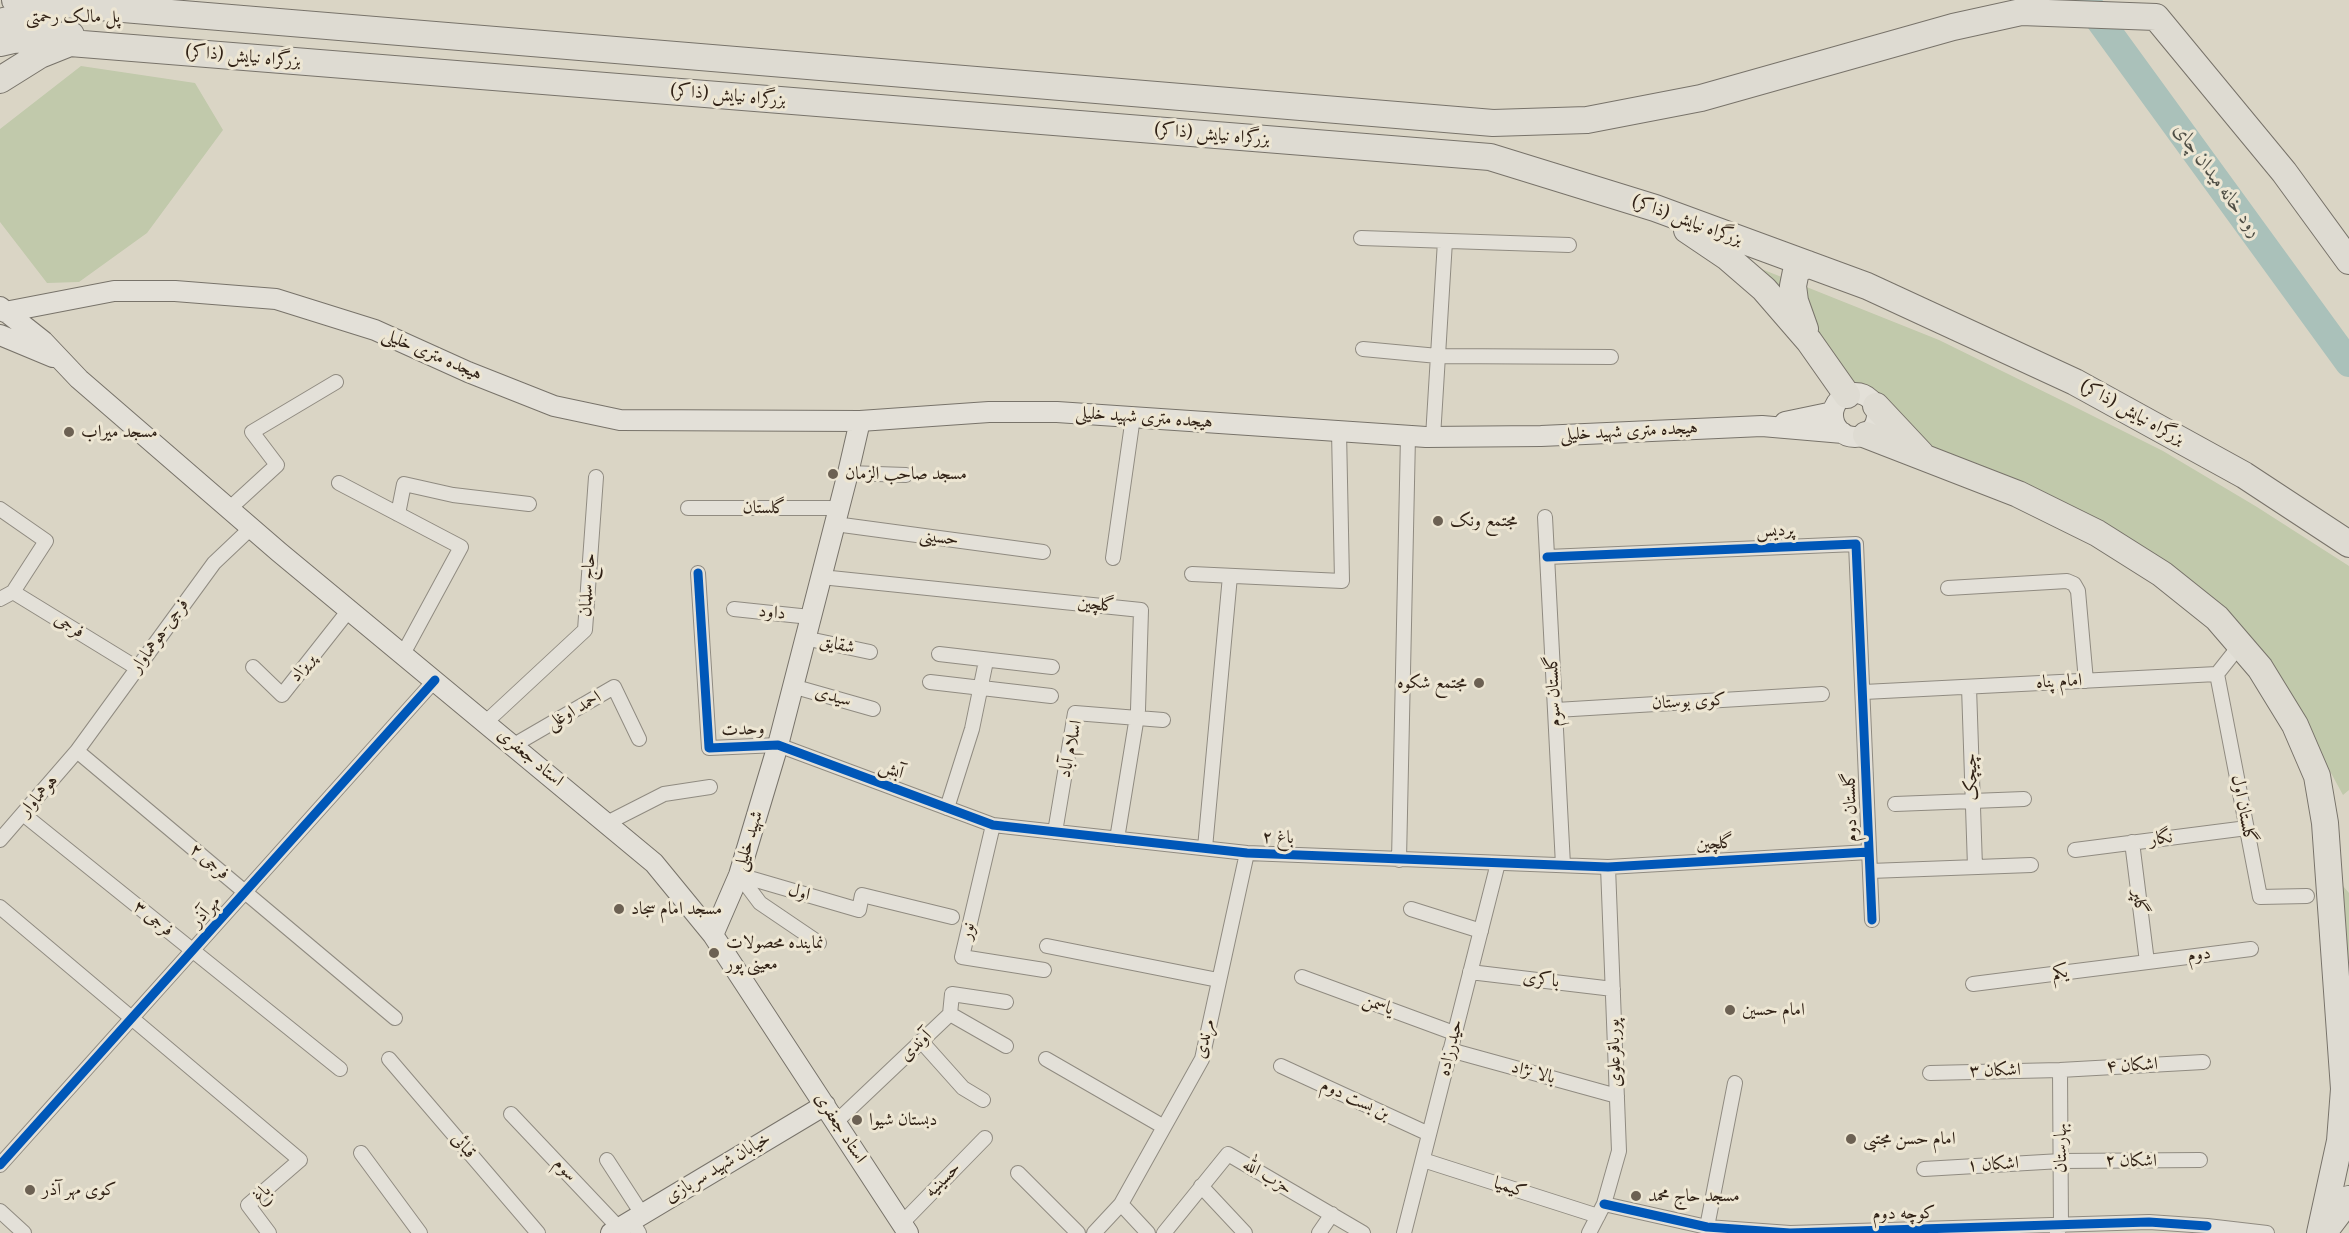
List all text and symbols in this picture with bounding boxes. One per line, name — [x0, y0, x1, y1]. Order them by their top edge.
street label: پل مالک رحمتی — [26, 6, 120, 28]
street label: بزرگراه نیایش (ذاکر) — [184, 41, 302, 73]
street label: بزرگراه نیایش (ذاکر) — [669, 80, 787, 112]
street label: بزرگراه نیایش (ذاکر) — [1153, 119, 1271, 151]
water label: رود خانه میدان چای — [2168, 119, 2266, 243]
street label: بزرگراه نیایش (ذاکر) — [1629, 191, 1745, 251]
street label: هیجده متری خلیلی — [379, 324, 485, 386]
street label: بزرگراه نیایش (ذاکر) — [2076, 375, 2188, 451]
street label: هیجده متری شهید خلیلی — [1074, 402, 1214, 434]
street label: هیجده متری شهید خلیلی — [1560, 418, 1698, 446]
place label: مسجد میراب — [81, 421, 158, 443]
marker: مسجد میراب — [62, 425, 76, 439]
place label: مسجد صاحب الزمان — [845, 463, 967, 485]
marker: مسجد صاحب الزمان — [826, 467, 840, 481]
street label: گلستان — [742, 497, 786, 519]
place label: مجتمع ونک — [1450, 510, 1517, 532]
marker: مجتمع ونک — [1431, 514, 1445, 528]
street label: پردیس — [1756, 520, 1794, 542]
street label: حسینی — [918, 525, 960, 551]
street label: حاج سلمان — [575, 552, 601, 618]
street label: گلچین — [1076, 592, 1116, 618]
street label: فرجی-هوهماوار — [126, 595, 194, 677]
street label: داود — [757, 601, 787, 625]
street label: فرجی — [50, 609, 88, 643]
street label: شقایق — [817, 631, 857, 659]
street label: پریزاد — [285, 649, 321, 687]
street label: گلستان سوم — [1541, 655, 1567, 727]
street label: امام پناه — [2035, 670, 2083, 694]
place label: مجتمع شکوه — [1397, 672, 1467, 694]
marker: مجتمع شکوه — [1472, 676, 1486, 690]
street label: سیدی — [812, 682, 854, 712]
street label: احمد اوغلی — [543, 687, 605, 735]
street label: کوی بوستان — [1651, 689, 1727, 715]
street label: وحدت — [721, 718, 765, 742]
street label: اسلام آباد — [1054, 718, 1088, 780]
street label: استاد جعفری — [492, 724, 568, 792]
street label: چیچک — [1960, 753, 1984, 801]
street label: آبش — [875, 756, 907, 784]
street label: هوهماوار — [15, 771, 63, 821]
street label: گلستان دوم — [1839, 771, 1863, 843]
street label: گلستان اول — [2226, 773, 2260, 845]
street label: شهید خلیلی — [730, 808, 768, 874]
street label: باغ ۲ — [1262, 827, 1294, 849]
street label: نگار — [2148, 827, 2174, 851]
street label: گلچین — [1696, 832, 1734, 856]
street label: فرجی ۲ — [185, 839, 233, 885]
street label: اول — [785, 880, 813, 906]
street label: گلپر — [2127, 889, 2151, 915]
street label: مهرآذر — [186, 892, 226, 932]
street label: فرجی ۳ — [128, 896, 178, 942]
place label: مسجد امام سجاد — [631, 898, 722, 920]
marker: مسجد امام سجاد — [612, 902, 626, 916]
street label: نور — [956, 920, 980, 942]
place label: نماینده محصولات معینی پور — [726, 932, 824, 974]
street label: دوم — [2186, 943, 2212, 967]
marker: نماینده محصولات معینی پور — [707, 946, 721, 960]
street label: یکم — [2051, 961, 2069, 985]
street label: باکری — [1522, 967, 1560, 993]
street label: یاسمن — [1360, 990, 1396, 1020]
place label: امام حسین — [1742, 999, 1805, 1021]
marker: امام حسین — [1723, 1003, 1737, 1017]
street label: مرندی — [1190, 1017, 1220, 1061]
street label: حیدرزاده — [1434, 1017, 1468, 1079]
street label: پورباقرعلوی — [1603, 1018, 1627, 1088]
street label: آوندی — [895, 1026, 937, 1066]
street label: اشکان ۴ — [2106, 1054, 2158, 1078]
street label: بالا نژاد — [1509, 1057, 1557, 1089]
street label: اشکان ۳ — [1969, 1060, 2021, 1082]
street label: بن بست دوم — [1317, 1075, 1393, 1125]
street label: استاد جعفری — [809, 1089, 871, 1167]
place label: دبستان شیوا — [869, 1109, 937, 1131]
marker: دبستان شیوا — [850, 1113, 864, 1127]
street label: بهارستان — [2050, 1123, 2072, 1173]
street label: خیابان شهید سربازی — [661, 1128, 775, 1208]
place label: امام حسن مجتبی — [1863, 1128, 1956, 1150]
street label: قبائی — [446, 1129, 480, 1163]
marker: امام حسن مجتبی — [1844, 1132, 1858, 1146]
street label: اشکان ۲ — [2105, 1150, 2157, 1172]
street label: اشکان ۱ — [1967, 1153, 2019, 1177]
street label: سوم — [549, 1154, 581, 1186]
street label: حزب الله — [1238, 1154, 1296, 1200]
street label: حسینیه — [921, 1158, 965, 1202]
street label: کیمیا — [1491, 1173, 1529, 1203]
place label: کوی مهر آذر — [42, 1179, 117, 1201]
street label: باغ — [248, 1180, 276, 1208]
marker: کوی مهر آذر — [23, 1183, 37, 1197]
place label: مسجد حاج محمد — [1648, 1185, 1740, 1207]
marker: مسجد حاج محمد — [1629, 1189, 1643, 1203]
street label: کوچه دوم — [1872, 1203, 1936, 1225]

